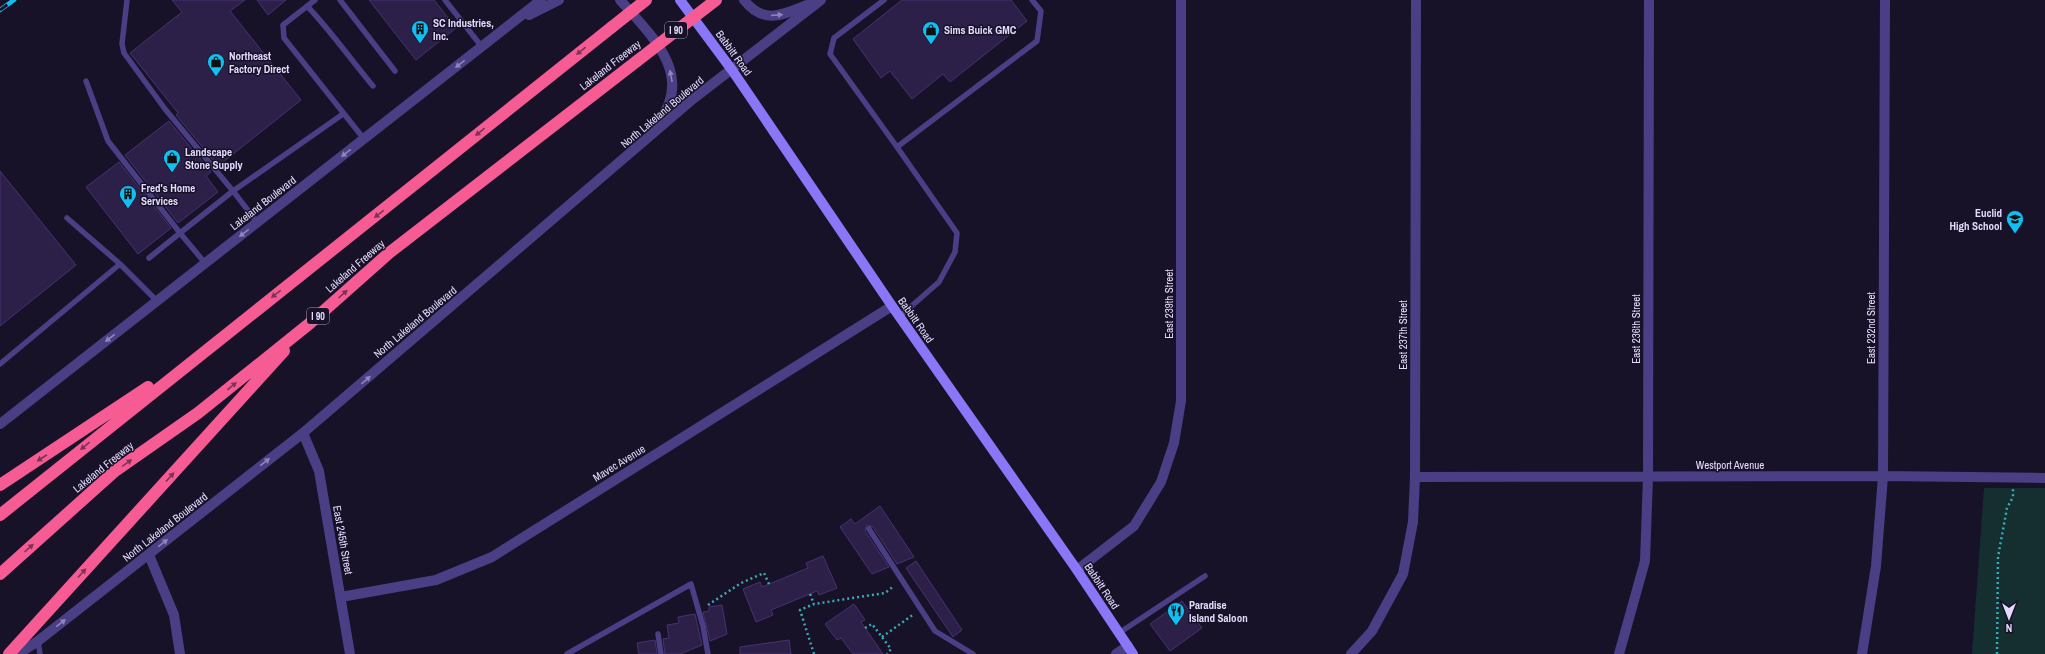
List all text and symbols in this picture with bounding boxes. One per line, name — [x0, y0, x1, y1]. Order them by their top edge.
one-way arrow — [771, 12, 784, 18]
place label: SC Industries, Inc. — [433, 16, 494, 43]
building icon: SC Industries, Inc. — [410, 19, 430, 44]
shop icon: Sims Buick GMC — [921, 20, 941, 45]
road number: I 90 — [665, 22, 687, 38]
place label: Sims Buick GMC — [944, 23, 1017, 37]
street label: Babbitt Road — [713, 28, 755, 78]
street label: Lakeland Freeway — [577, 36, 644, 93]
one-way arrow — [576, 47, 587, 55]
place label: Northeast Factory Direct — [229, 49, 289, 76]
shop icon: Northeast Factory Direct — [206, 52, 226, 77]
one-way arrow — [454, 60, 465, 68]
one-way arrow — [667, 70, 673, 82]
street label: North Lakeland Boulevard — [618, 73, 706, 151]
one-way arrow — [475, 128, 486, 137]
place label: Landscape Stone Supply — [185, 145, 243, 172]
shop icon: Landscape Stone Supply — [162, 148, 182, 173]
one-way arrow — [341, 148, 352, 157]
street label: Lakeland Boulevard — [227, 173, 299, 233]
place label: Fred's Home Services — [141, 181, 195, 208]
building icon: Fred's Home Services — [118, 184, 138, 209]
place label: Euclid High School — [1949, 206, 2002, 233]
school or university icon: Euclid High School — [2005, 209, 2025, 234]
one-way arrow — [373, 210, 384, 218]
one-way arrow — [239, 228, 250, 237]
street label: Lakeland Freeway — [323, 236, 388, 295]
street label: East 239th Street — [1162, 269, 1176, 339]
street label: North Lakeland Boulevard — [371, 283, 459, 361]
one-way arrow — [338, 289, 348, 298]
one-way arrow — [271, 290, 282, 298]
street label: East 232nd Street — [1864, 291, 1878, 364]
street label: Babbitt Road — [895, 294, 937, 346]
street label: East 236th Street — [1629, 294, 1643, 364]
street label: East 237th Street — [1396, 300, 1410, 370]
road number: I 90 — [307, 308, 329, 324]
one-way arrow — [104, 334, 115, 342]
one-way arrow — [360, 375, 371, 384]
one-way arrow — [226, 381, 237, 390]
street label: Lakeland Freeway — [70, 438, 136, 496]
street label: Mavec Avenue — [590, 441, 648, 485]
one-way arrow — [80, 442, 90, 451]
one-way arrow — [36, 454, 47, 462]
one-way arrow — [260, 458, 271, 467]
street label: Westport Avenue — [1696, 458, 1764, 472]
one-way arrow — [122, 459, 133, 467]
one-way arrow — [165, 472, 175, 482]
street label: North Lakeland Boulevard — [120, 489, 210, 565]
street label: East 245th Street — [330, 504, 356, 576]
one-way arrow — [158, 539, 169, 547]
one-way arrow — [24, 543, 34, 552]
street label: Babbitt Road — [1081, 560, 1123, 612]
one-way arrow — [78, 568, 87, 578]
place label: Paradise Island Saloon — [1189, 598, 1248, 625]
north arrow — [1989, 598, 2029, 638]
restaurant icon: Paradise Island Saloon — [1166, 601, 1186, 626]
one-way arrow — [56, 619, 66, 627]
text: N — [2006, 621, 2012, 635]

